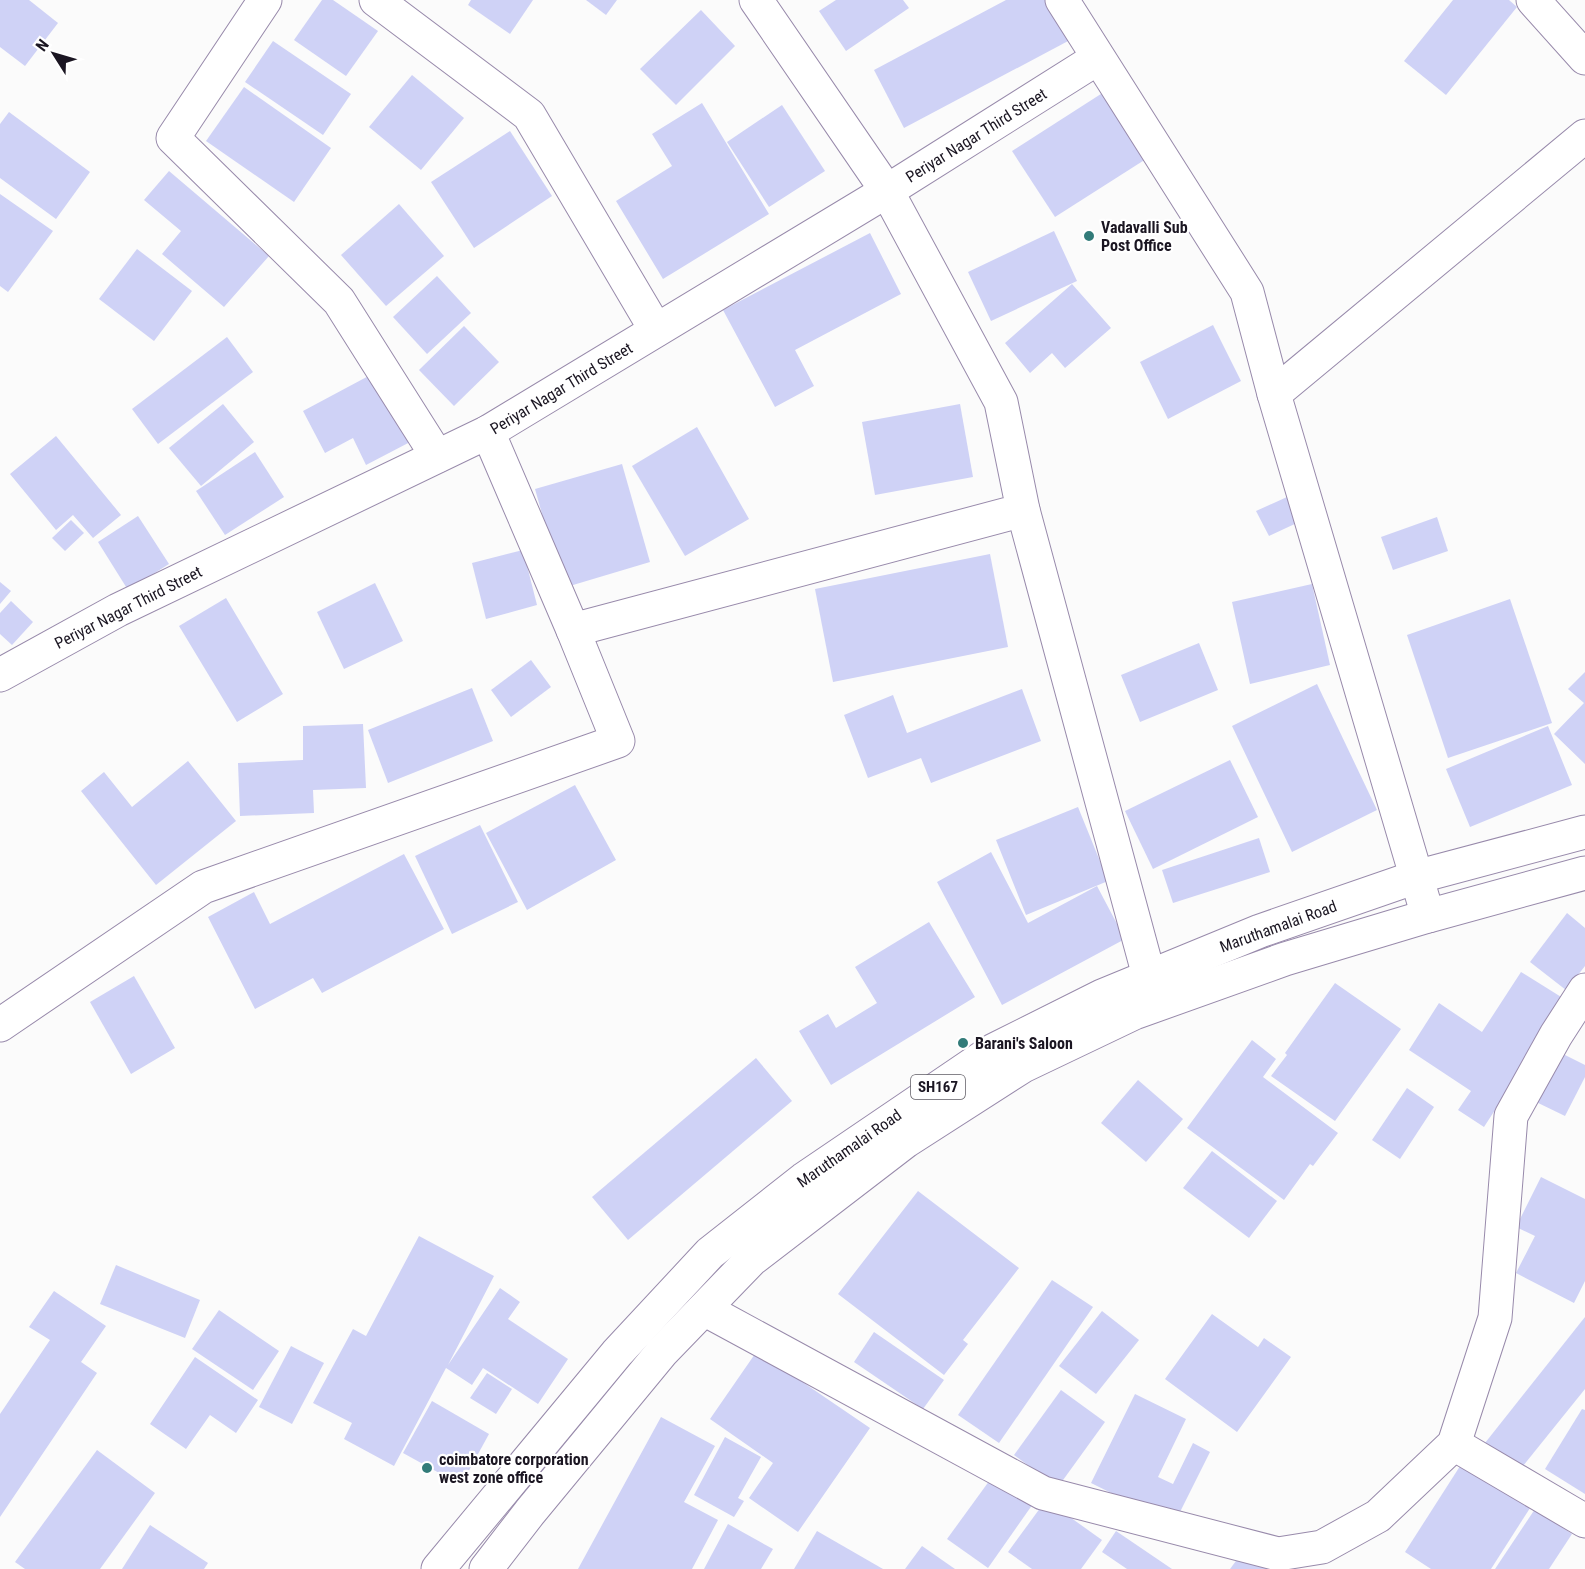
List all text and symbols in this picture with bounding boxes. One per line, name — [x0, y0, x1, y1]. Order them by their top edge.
north arrow — [24, 24, 84, 84]
text: N — [32, 36, 53, 55]
street label: Periyar Nagar Third Street — [902, 84, 1050, 187]
place label: Vadavalli Sub Post Office — [1101, 218, 1188, 255]
marker: Vadavalli Sub Post Office — [1082, 229, 1096, 243]
street label: Periyar Nagar Third Street — [487, 338, 636, 438]
street label: Periyar Nagar Third Street — [52, 562, 205, 653]
street label: Maruthamalai Road — [1217, 897, 1339, 956]
place label: Barani's Saloon — [975, 1034, 1073, 1053]
marker: Barani's Saloon — [956, 1036, 970, 1050]
road number: SH167 — [911, 1075, 965, 1099]
street label: Maruthamalai Road — [793, 1105, 905, 1191]
place label: coimbatore corporation west zone office — [439, 1450, 589, 1487]
marker: coimbatore corporation west zone office — [420, 1461, 434, 1475]

